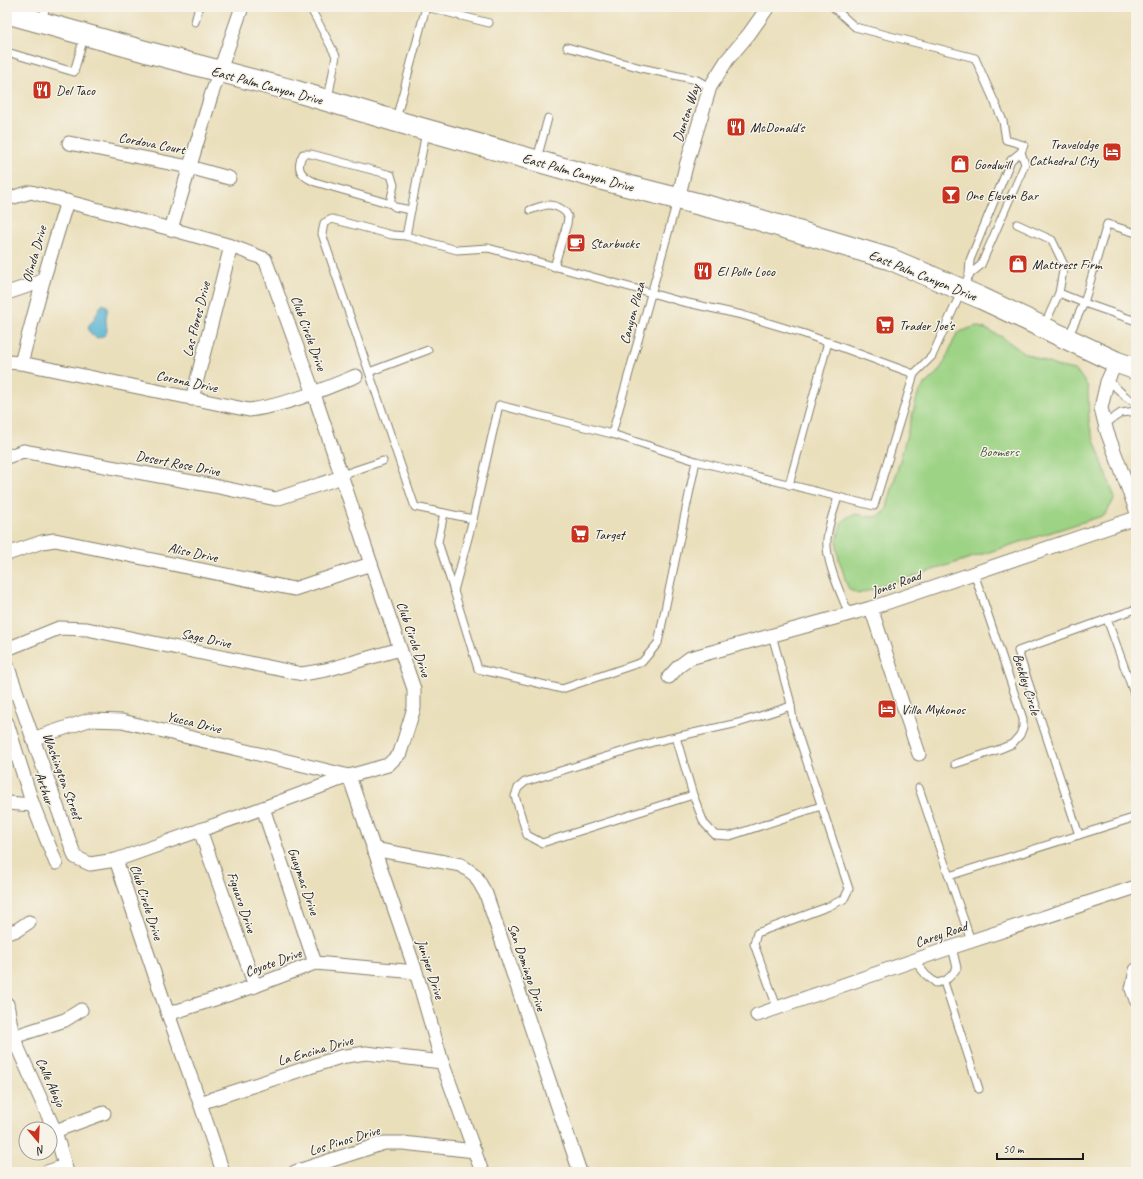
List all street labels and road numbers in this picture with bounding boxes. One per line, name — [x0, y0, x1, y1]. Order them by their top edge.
street label: East Palm Canyon Drive — [209, 62, 326, 109]
street label: Dunton Way — [669, 81, 704, 144]
street label: Cordova Court — [117, 129, 188, 159]
street label: East Palm Canyon Drive — [520, 149, 637, 196]
street label: Olinda Drive — [18, 222, 51, 284]
street label: East Palm Canyon Drive — [867, 246, 980, 305]
street label: Las Flores Drive — [179, 278, 214, 358]
street label: Canyon Plaza — [616, 279, 649, 346]
street label: Club Circle Drive — [287, 293, 330, 374]
street label: Corona Drive — [155, 367, 220, 397]
street label: Desert Rose Drive — [134, 447, 223, 480]
street label: Aliso Drive — [167, 539, 221, 566]
street label: Jones Road — [868, 566, 926, 600]
street label: Club Circle Drive — [393, 599, 435, 680]
street label: Sage Drive — [179, 625, 234, 652]
street label: Beckley Circle — [1009, 651, 1044, 718]
street label: Yucca Drive — [165, 708, 224, 738]
street label: Washington Street — [39, 731, 87, 824]
street label: Arthur — [31, 770, 59, 808]
street label: Guaymas Drive — [284, 845, 323, 918]
street label: Club Circle Drive — [126, 862, 167, 943]
street label: Figuaro Drive — [223, 869, 260, 936]
street label: Carey Road — [913, 917, 972, 951]
street label: San Domingo Drive — [504, 921, 550, 1014]
street label: Juniper Drive — [413, 936, 449, 1002]
street label: Coyote Drive — [243, 944, 305, 981]
street label: La Encina Drive — [276, 1031, 356, 1069]
street label: Calle Abajo — [32, 1055, 69, 1110]
street label: Los Pinos Drive — [307, 1121, 383, 1159]

